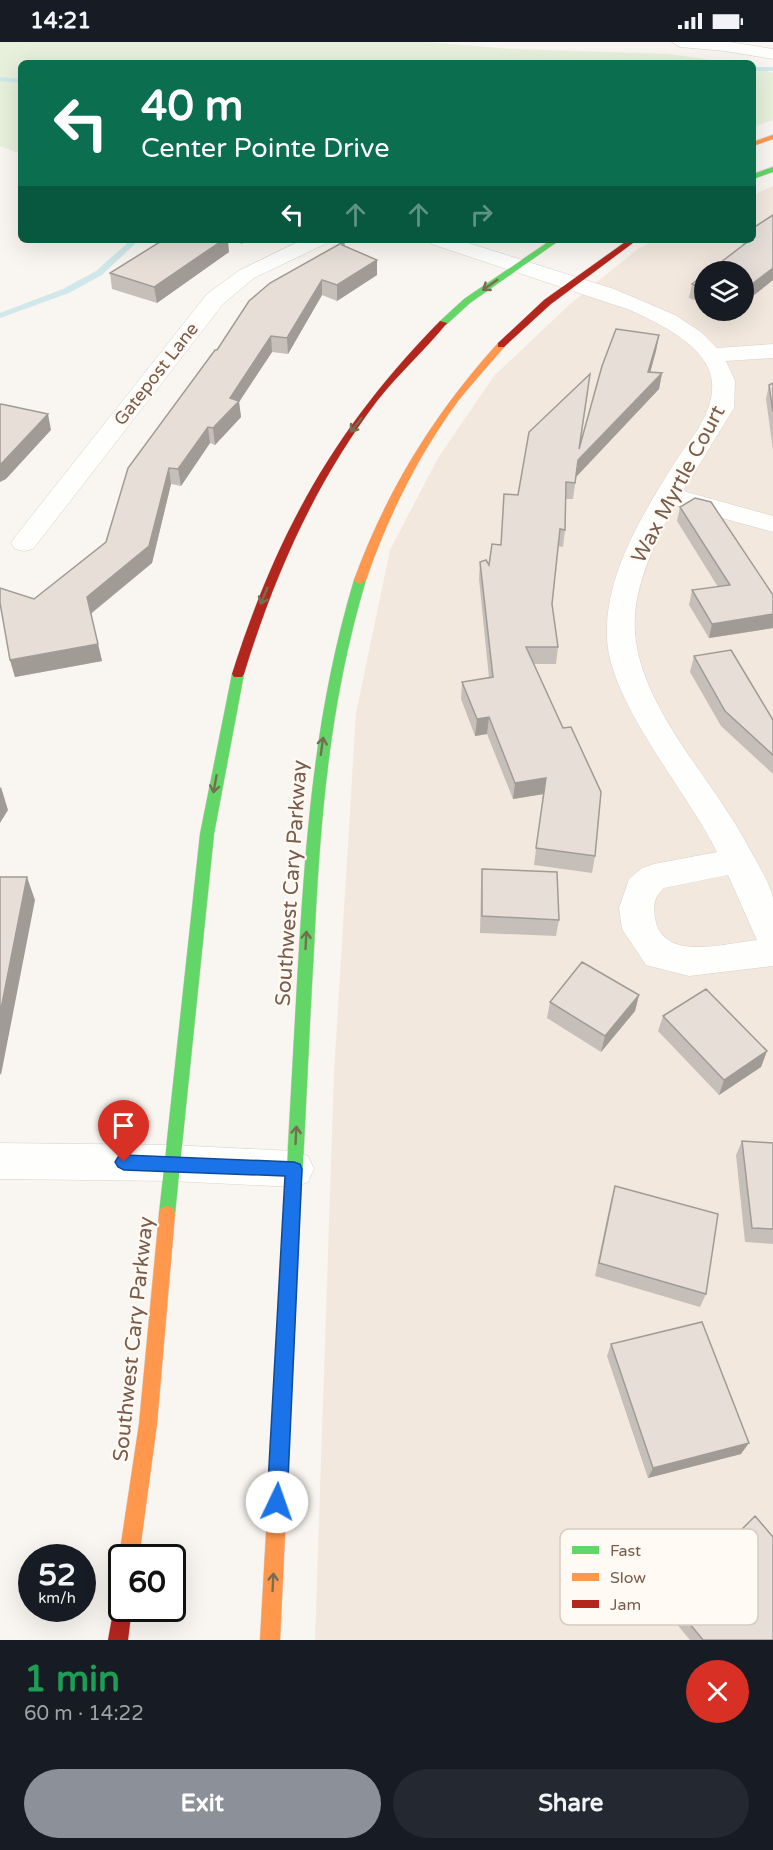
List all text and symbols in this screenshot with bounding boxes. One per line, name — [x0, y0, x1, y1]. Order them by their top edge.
text: 14:21 — [30, 8, 91, 34]
text: 40 m — [141, 81, 243, 132]
icon: left — [42, 84, 120, 162]
text: Center Pointe Drive — [141, 132, 389, 165]
icon: left — [276, 198, 309, 231]
icon: ahead — [339, 198, 372, 231]
icon: ahead — [402, 198, 435, 231]
icon: right — [465, 198, 498, 231]
map controls — [694, 261, 754, 321]
button: layers — [694, 261, 754, 321]
one-way arrow — [483, 279, 499, 291]
street label: Gatepost Lane — [109, 318, 203, 430]
street label: Wax Myrtle Court — [626, 401, 731, 567]
one-way arrow — [349, 416, 362, 432]
one-way arrow — [258, 586, 269, 605]
one-way arrow — [317, 737, 328, 757]
street label: Southwest Cary Parkway — [270, 759, 313, 1007]
one-way arrow — [210, 774, 221, 794]
one-way arrow — [301, 931, 312, 951]
pin — [98, 1100, 149, 1162]
icon: arrive — [107, 1109, 140, 1142]
one-way arrow — [290, 1126, 301, 1146]
street label: Southwest Cary Parkway — [108, 1215, 159, 1463]
position arrow — [245, 1470, 309, 1534]
legend — [560, 1529, 758, 1625]
text: Fast — [610, 1541, 641, 1561]
speed limit sign: 60 — [108, 1544, 186, 1622]
text: 52 — [38, 1557, 76, 1594]
text: Slow — [610, 1568, 646, 1588]
one-way arrow — [268, 1572, 279, 1592]
text: km/h — [38, 1589, 76, 1607]
text: Jam — [610, 1595, 641, 1615]
text: 1 min — [24, 1658, 120, 1701]
button: close — [686, 1660, 749, 1723]
text: 60 m · 14:22 — [24, 1702, 144, 1726]
button: Exit — [24, 1769, 381, 1838]
button: Share — [393, 1769, 749, 1838]

